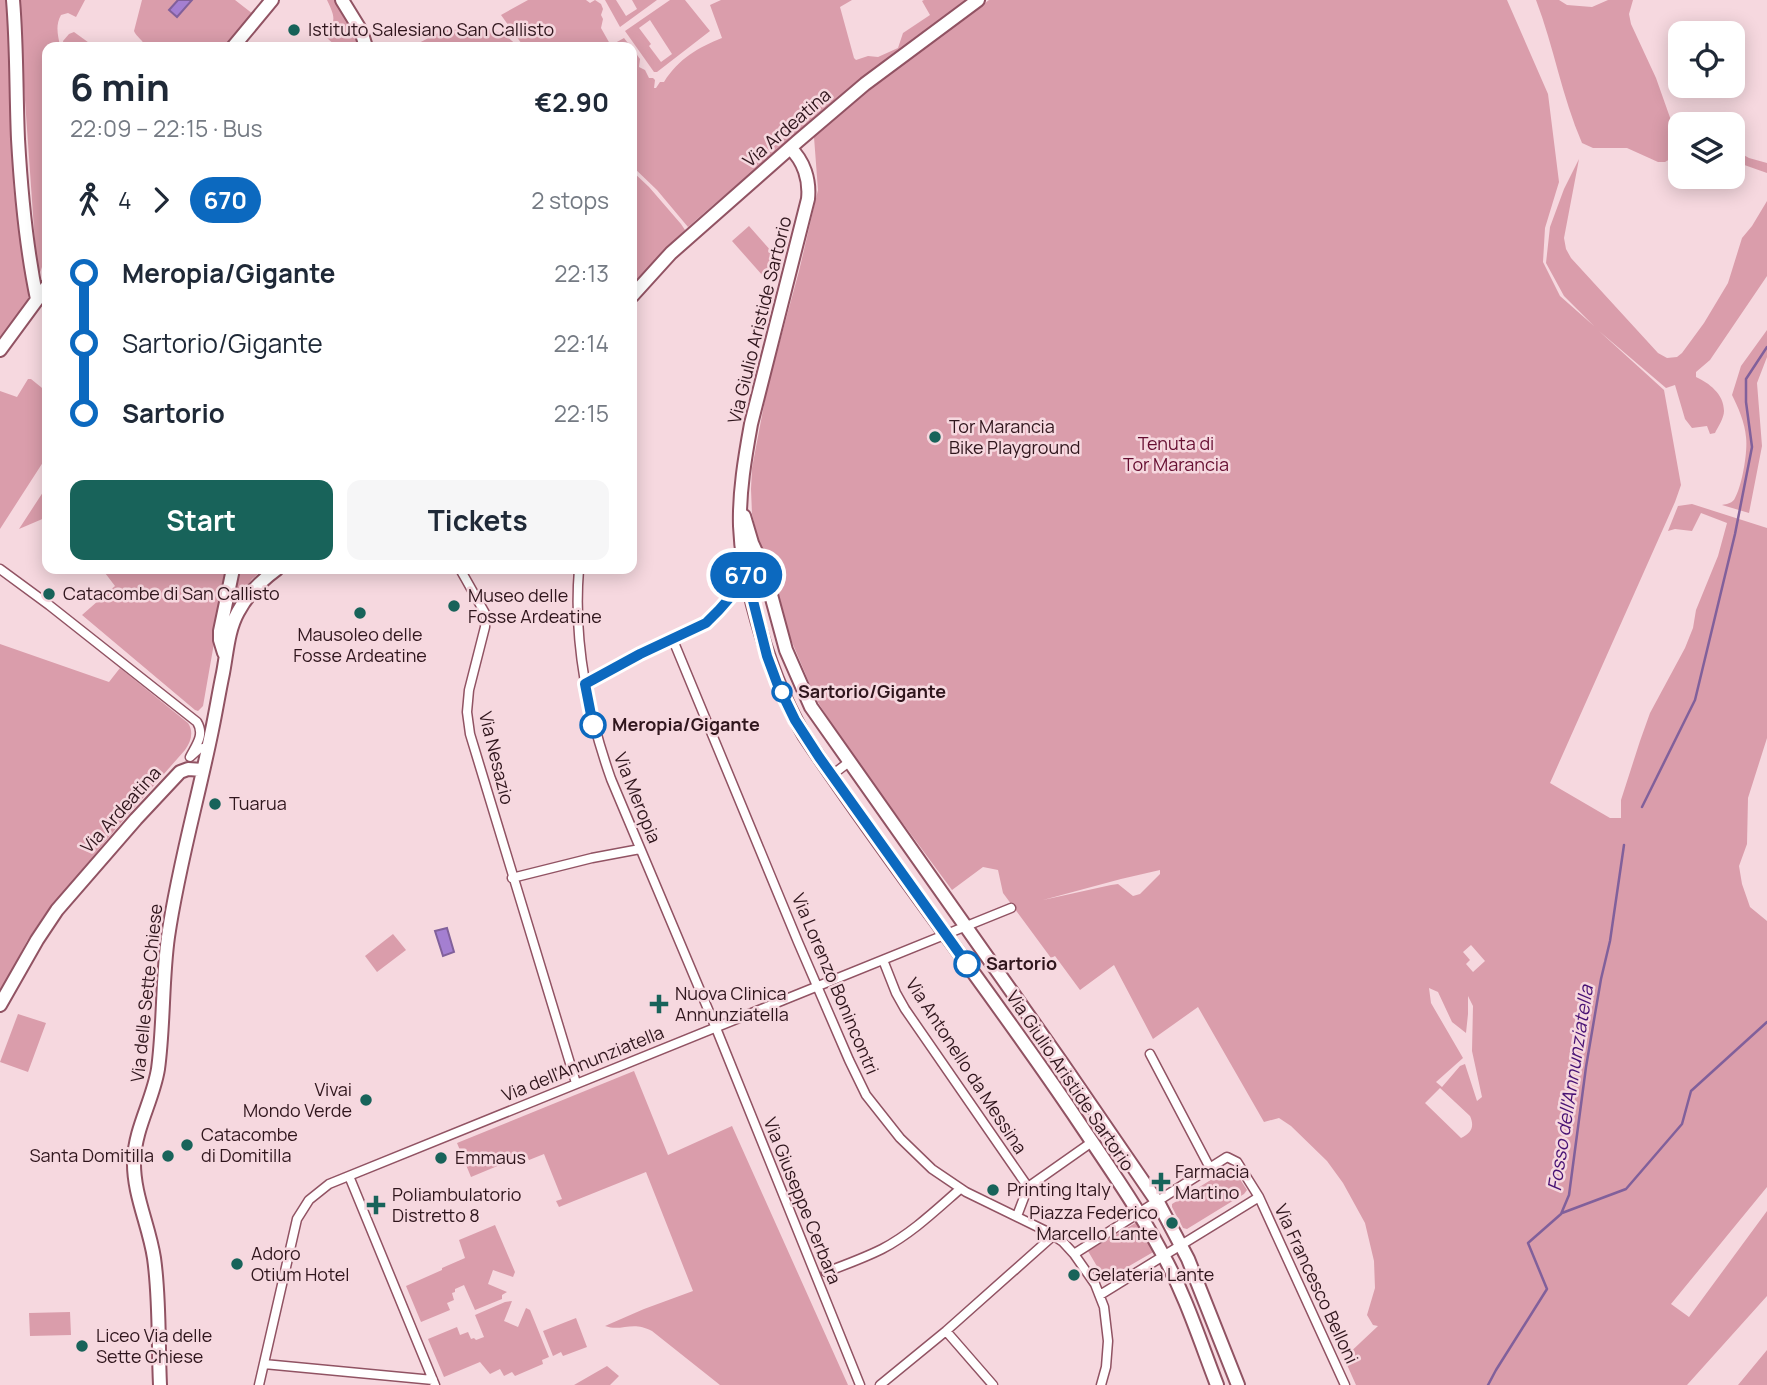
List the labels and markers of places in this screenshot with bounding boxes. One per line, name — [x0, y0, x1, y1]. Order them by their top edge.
place label: Istituto Salesiano San Callisto — [308, 17, 554, 41]
marker: Istituto Salesiano San Callisto — [286, 22, 302, 38]
place label: Tor Marancia Bike Playground — [949, 414, 1081, 459]
marker: Tor Marancia Bike Playground — [927, 429, 943, 445]
place label: Catacombe di San Callisto — [63, 581, 280, 605]
place label: Museo delle Fosse Ardeatine — [468, 583, 602, 628]
marker: Catacombe di San Callisto — [41, 586, 57, 602]
marker: Museo delle Fosse Ardeatine — [446, 598, 462, 614]
marker: Mausoleo delle Fosse Ardeatine — [352, 605, 368, 621]
place label: Mausoleo delle Fosse Ardeatine — [293, 622, 427, 667]
place label: Sartorio/Gigante — [798, 679, 946, 703]
marker: Sartorio/Gigante — [772, 682, 792, 702]
marker: Meropia/Gigante — [580, 712, 606, 738]
place label: Meropia/Gigante — [612, 712, 760, 736]
place label: Tuarua — [229, 791, 287, 815]
marker: Tuarua — [207, 796, 223, 812]
marker: Sartorio — [954, 951, 980, 977]
place label: Sartorio — [986, 951, 1057, 975]
place label: Nuova Clinica Annunziatella — [675, 981, 789, 1026]
marker: Nuova Clinica Annunziatella — [649, 994, 669, 1014]
place label: Vivai Mondo Verde — [243, 1077, 352, 1122]
marker: Vivai Mondo Verde — [358, 1092, 374, 1108]
place label: Catacombe di Domitilla — [201, 1122, 298, 1167]
marker: Catacombe di Domitilla — [179, 1137, 195, 1153]
place label: Santa Domitilla — [29, 1143, 154, 1167]
place label: Emmaus — [455, 1145, 526, 1169]
marker: Santa Domitilla — [160, 1148, 176, 1164]
marker: Emmaus — [433, 1150, 449, 1166]
place label: Farmacia Martino — [1175, 1159, 1249, 1204]
marker: Farmacia Martino — [1153, 1174, 1169, 1190]
place label: Printing Italy — [1007, 1177, 1111, 1201]
place label: Poliambulatorio Distretto 8 — [392, 1182, 522, 1227]
marker: Printing Italy — [985, 1182, 1001, 1198]
marker: Poliambulatorio Distretto 8 — [366, 1195, 386, 1215]
place label: Piazza Federico Marcello Lante — [1029, 1200, 1158, 1245]
marker: Piazza Federico Marcello Lante — [1164, 1215, 1180, 1231]
place label: Adoro Otium Hotel — [251, 1241, 350, 1286]
marker: Adoro Otium Hotel — [229, 1256, 245, 1272]
place label: Gelateria Lante — [1088, 1262, 1214, 1286]
marker: Gelateria Lante — [1066, 1267, 1082, 1283]
place label: Liceo Via delle Sette Chiese — [96, 1323, 212, 1368]
marker: Liceo Via delle Sette Chiese — [74, 1338, 90, 1354]

